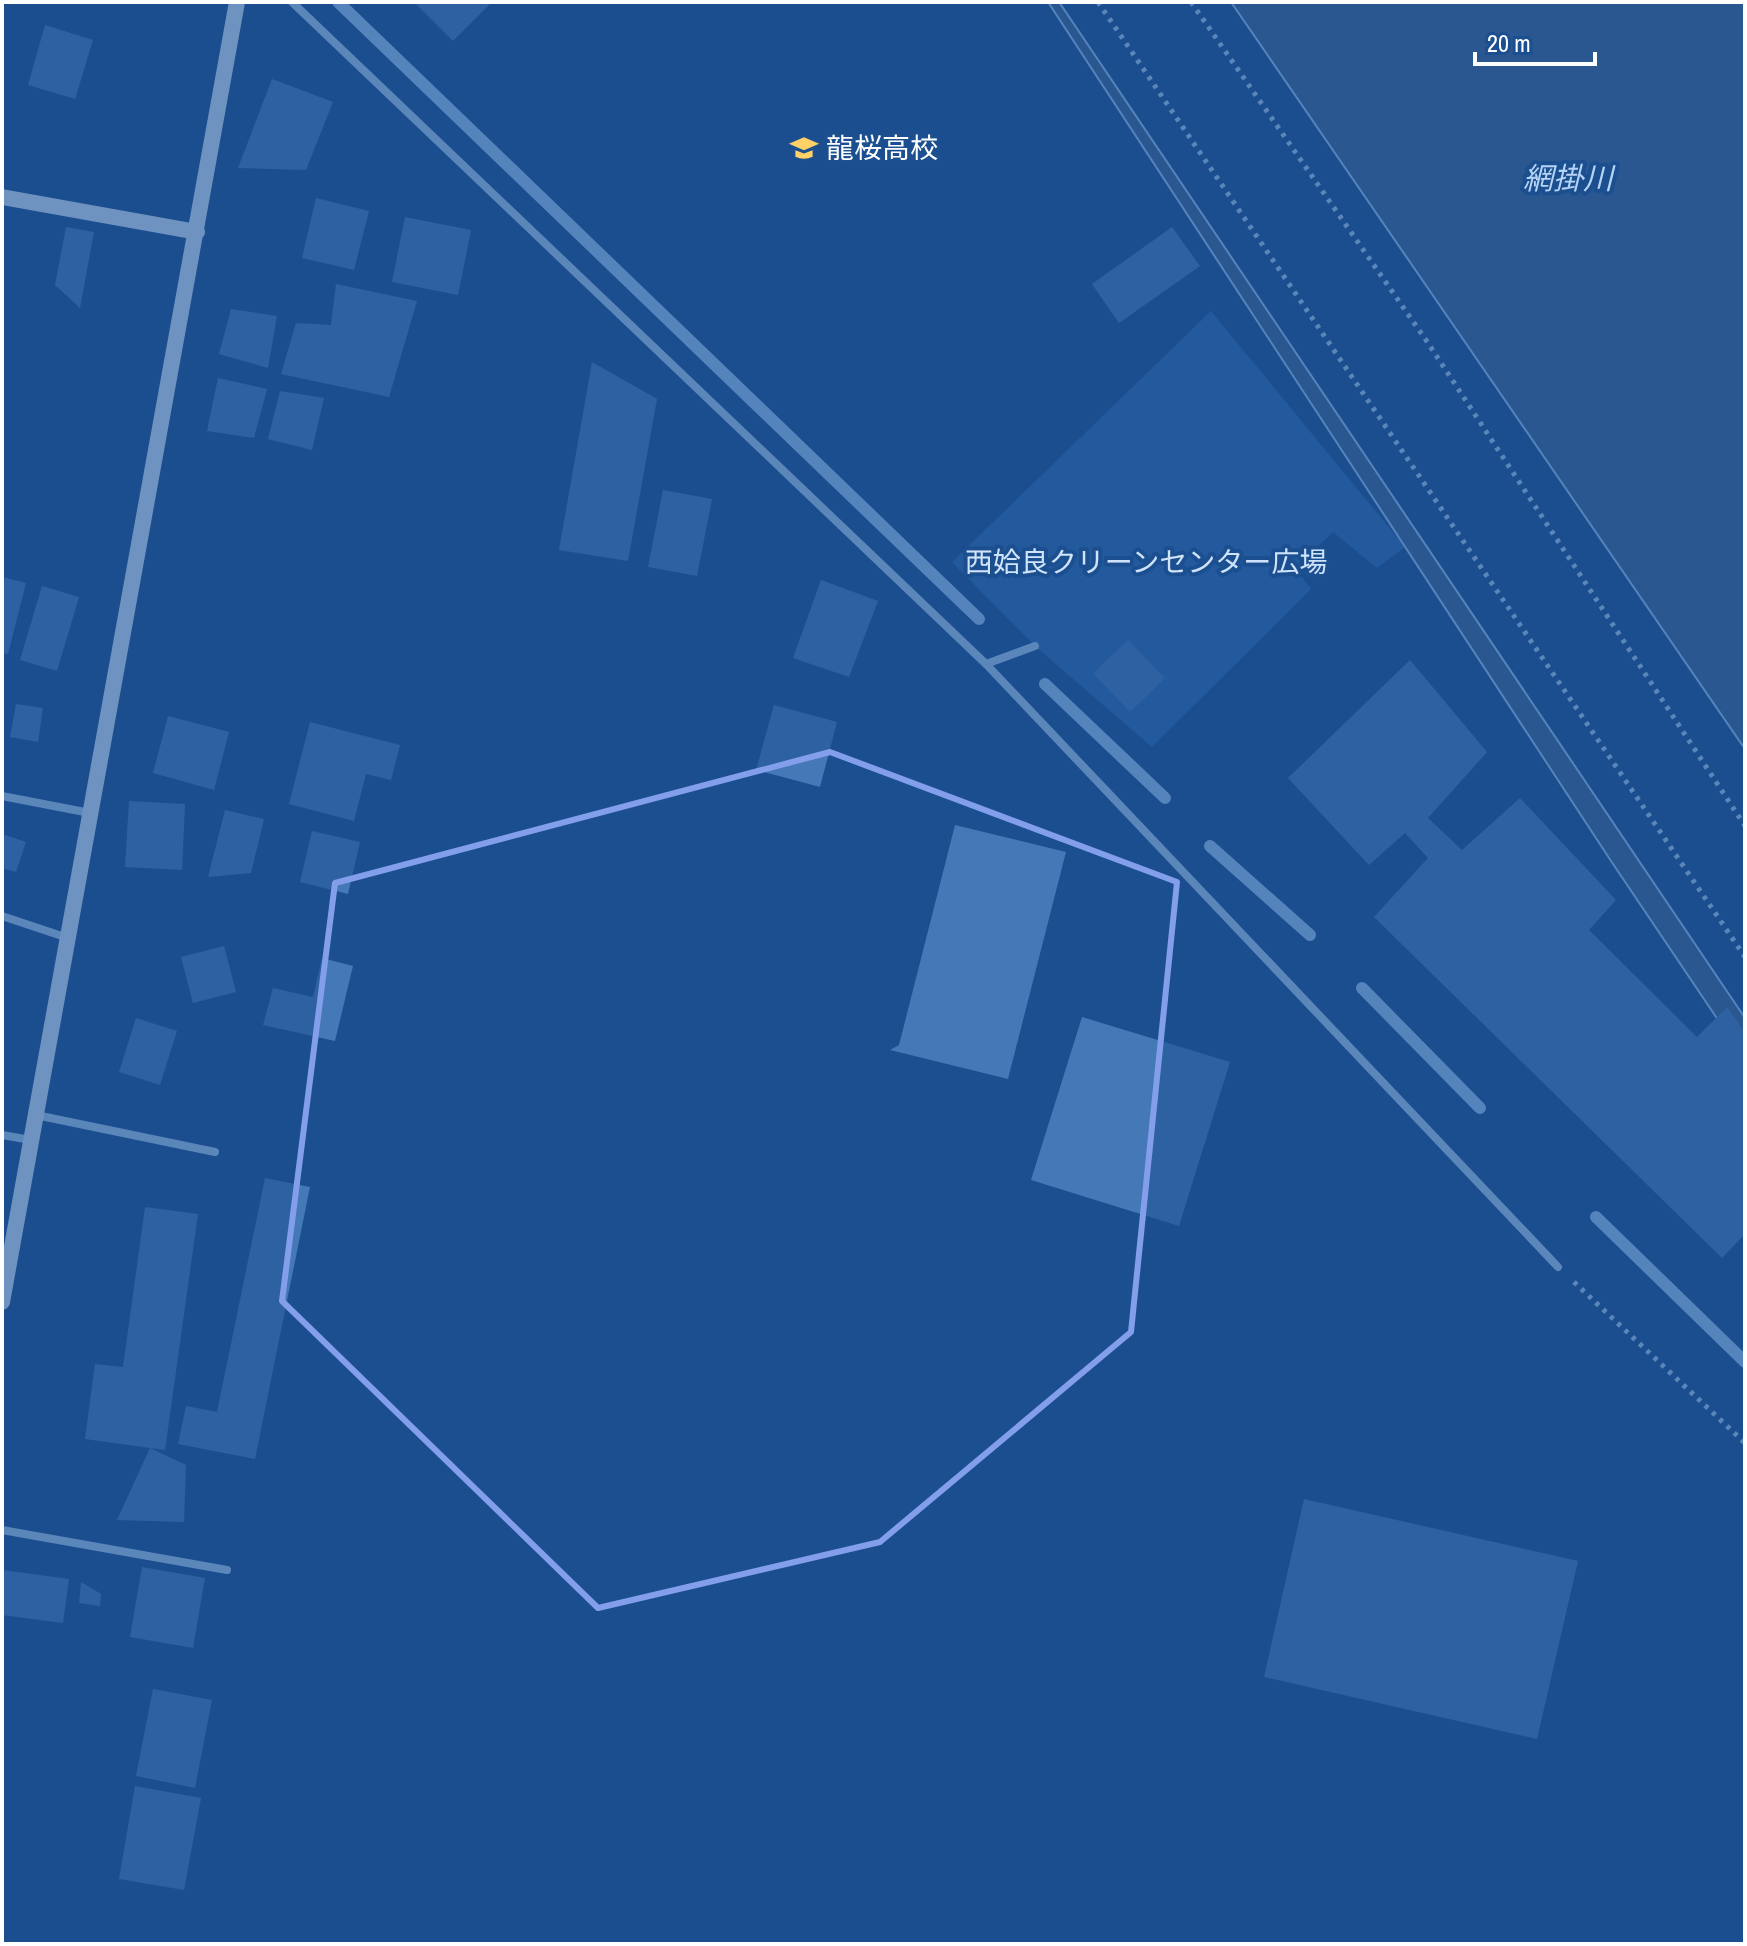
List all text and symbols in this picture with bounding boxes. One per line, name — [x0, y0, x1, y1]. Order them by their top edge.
scale bar — [1475, 16, 1595, 66]
text: 20 m — [1487, 27, 1531, 59]
place label: 龍桜高校 — [826, 129, 938, 167]
school or university icon: 龍桜高校 — [789, 133, 819, 163]
water label: 網掛川 — [1523, 158, 1616, 198]
park label: 西姶良クリーンセンター広場 — [965, 543, 1327, 581]

